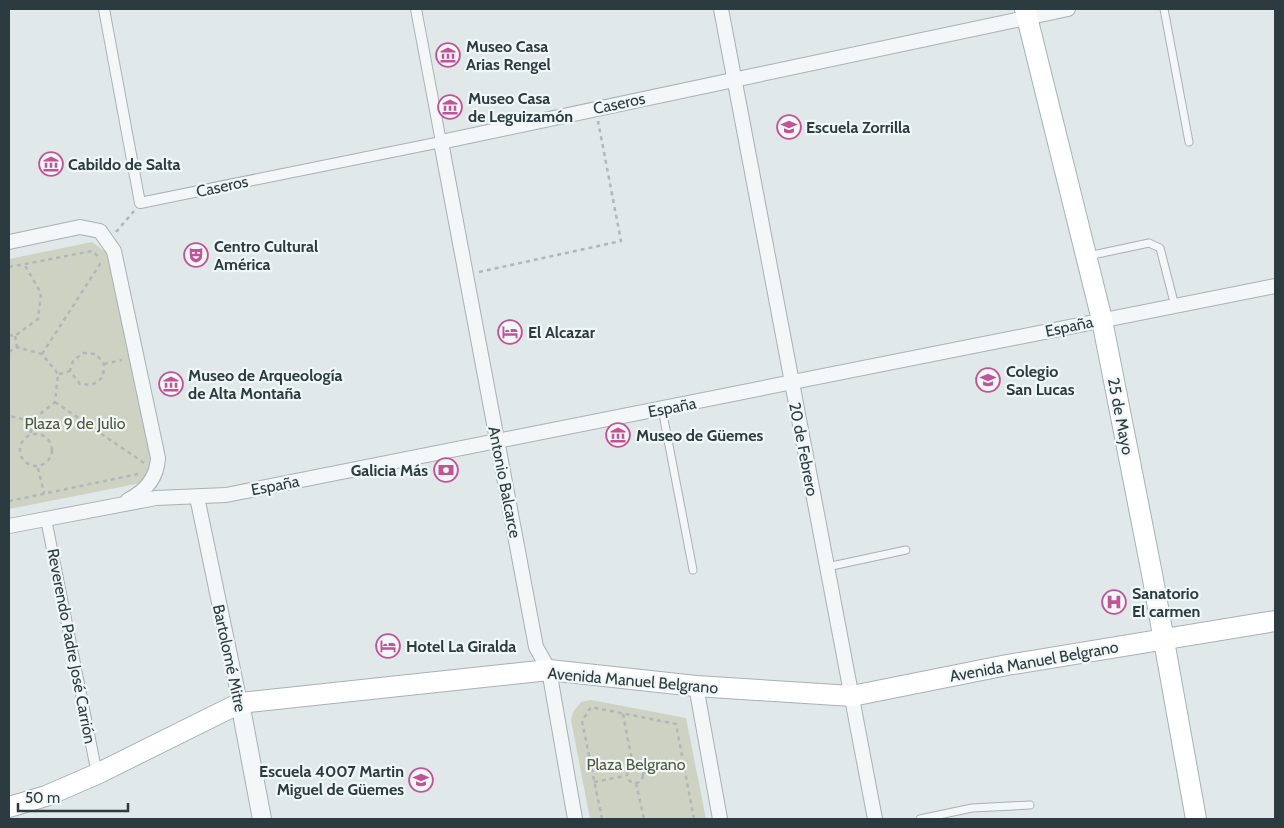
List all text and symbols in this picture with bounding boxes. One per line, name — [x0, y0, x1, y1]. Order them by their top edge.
place label: Museo Casa Arias Rengel — [466, 37, 551, 74]
museum icon: Museo Casa Arias Rengel — [435, 42, 461, 68]
place label: Museo Casa de Leguizamón — [468, 89, 573, 126]
street label: Caseros — [591, 89, 647, 118]
museum icon: Museo Casa de Leguizamón — [437, 94, 463, 120]
school or university icon: Escuela Zorrilla — [776, 114, 802, 140]
place label: Escuela Zorrilla — [806, 118, 910, 137]
museum icon: Cabildo de Salta — [38, 151, 64, 177]
place label: Cabildo de Salta — [68, 155, 181, 174]
street label: Caseros — [194, 172, 250, 201]
place label: Centro Cultural América — [214, 237, 318, 274]
theatre icon: Centro Cultural América — [183, 242, 209, 268]
street label: España — [1043, 312, 1095, 341]
hotel icon: El Alcazar — [497, 319, 523, 345]
place label: El Alcazar — [528, 323, 596, 342]
place label: Colegio San Lucas — [1006, 362, 1075, 399]
place label: Museo de Arqueología de Alta Montaña — [188, 366, 343, 403]
school or university icon: Colegio San Lucas — [975, 367, 1001, 393]
museum icon: Museo de Arqueología de Alta Montaña — [158, 371, 184, 397]
street label: 25 de Mayo — [1104, 376, 1137, 457]
street label: España — [646, 393, 698, 421]
street label: 20 de Febrero — [785, 401, 822, 498]
park label: Plaza 9 de Julio — [25, 414, 126, 433]
museum icon: Museo de Güemes — [605, 422, 631, 448]
street label: Antonio Balcarce — [484, 425, 525, 540]
place label: Museo de Güemes — [636, 426, 763, 445]
bank icon: Galicia Más — [433, 457, 459, 483]
place label: Galicia Más — [351, 461, 428, 480]
street label: España — [249, 471, 301, 499]
street label: Reverendo Padre José Carrión — [43, 547, 100, 745]
place label: Sanatorio El carmen — [1132, 584, 1200, 621]
hospital icon: Sanatorio El carmen — [1101, 589, 1127, 615]
street label: Bartolomé Mitre — [209, 603, 250, 714]
hotel icon: Hotel La Giralda — [375, 633, 401, 659]
place label: Hotel La Giralda — [406, 637, 516, 656]
street label: Avenida Manuel Belgrano — [948, 637, 1120, 686]
street label: Avenida Manuel Belgrano — [547, 664, 719, 697]
park label: Plaza Belgrano — [586, 755, 686, 774]
place label: Escuela 4007 Martin Miguel de Güemes — [259, 762, 404, 799]
school or university icon: Escuela 4007 Martin Miguel de Güemes — [408, 767, 434, 793]
scale bar — [18, 780, 128, 812]
text: 50 m — [25, 789, 60, 807]

